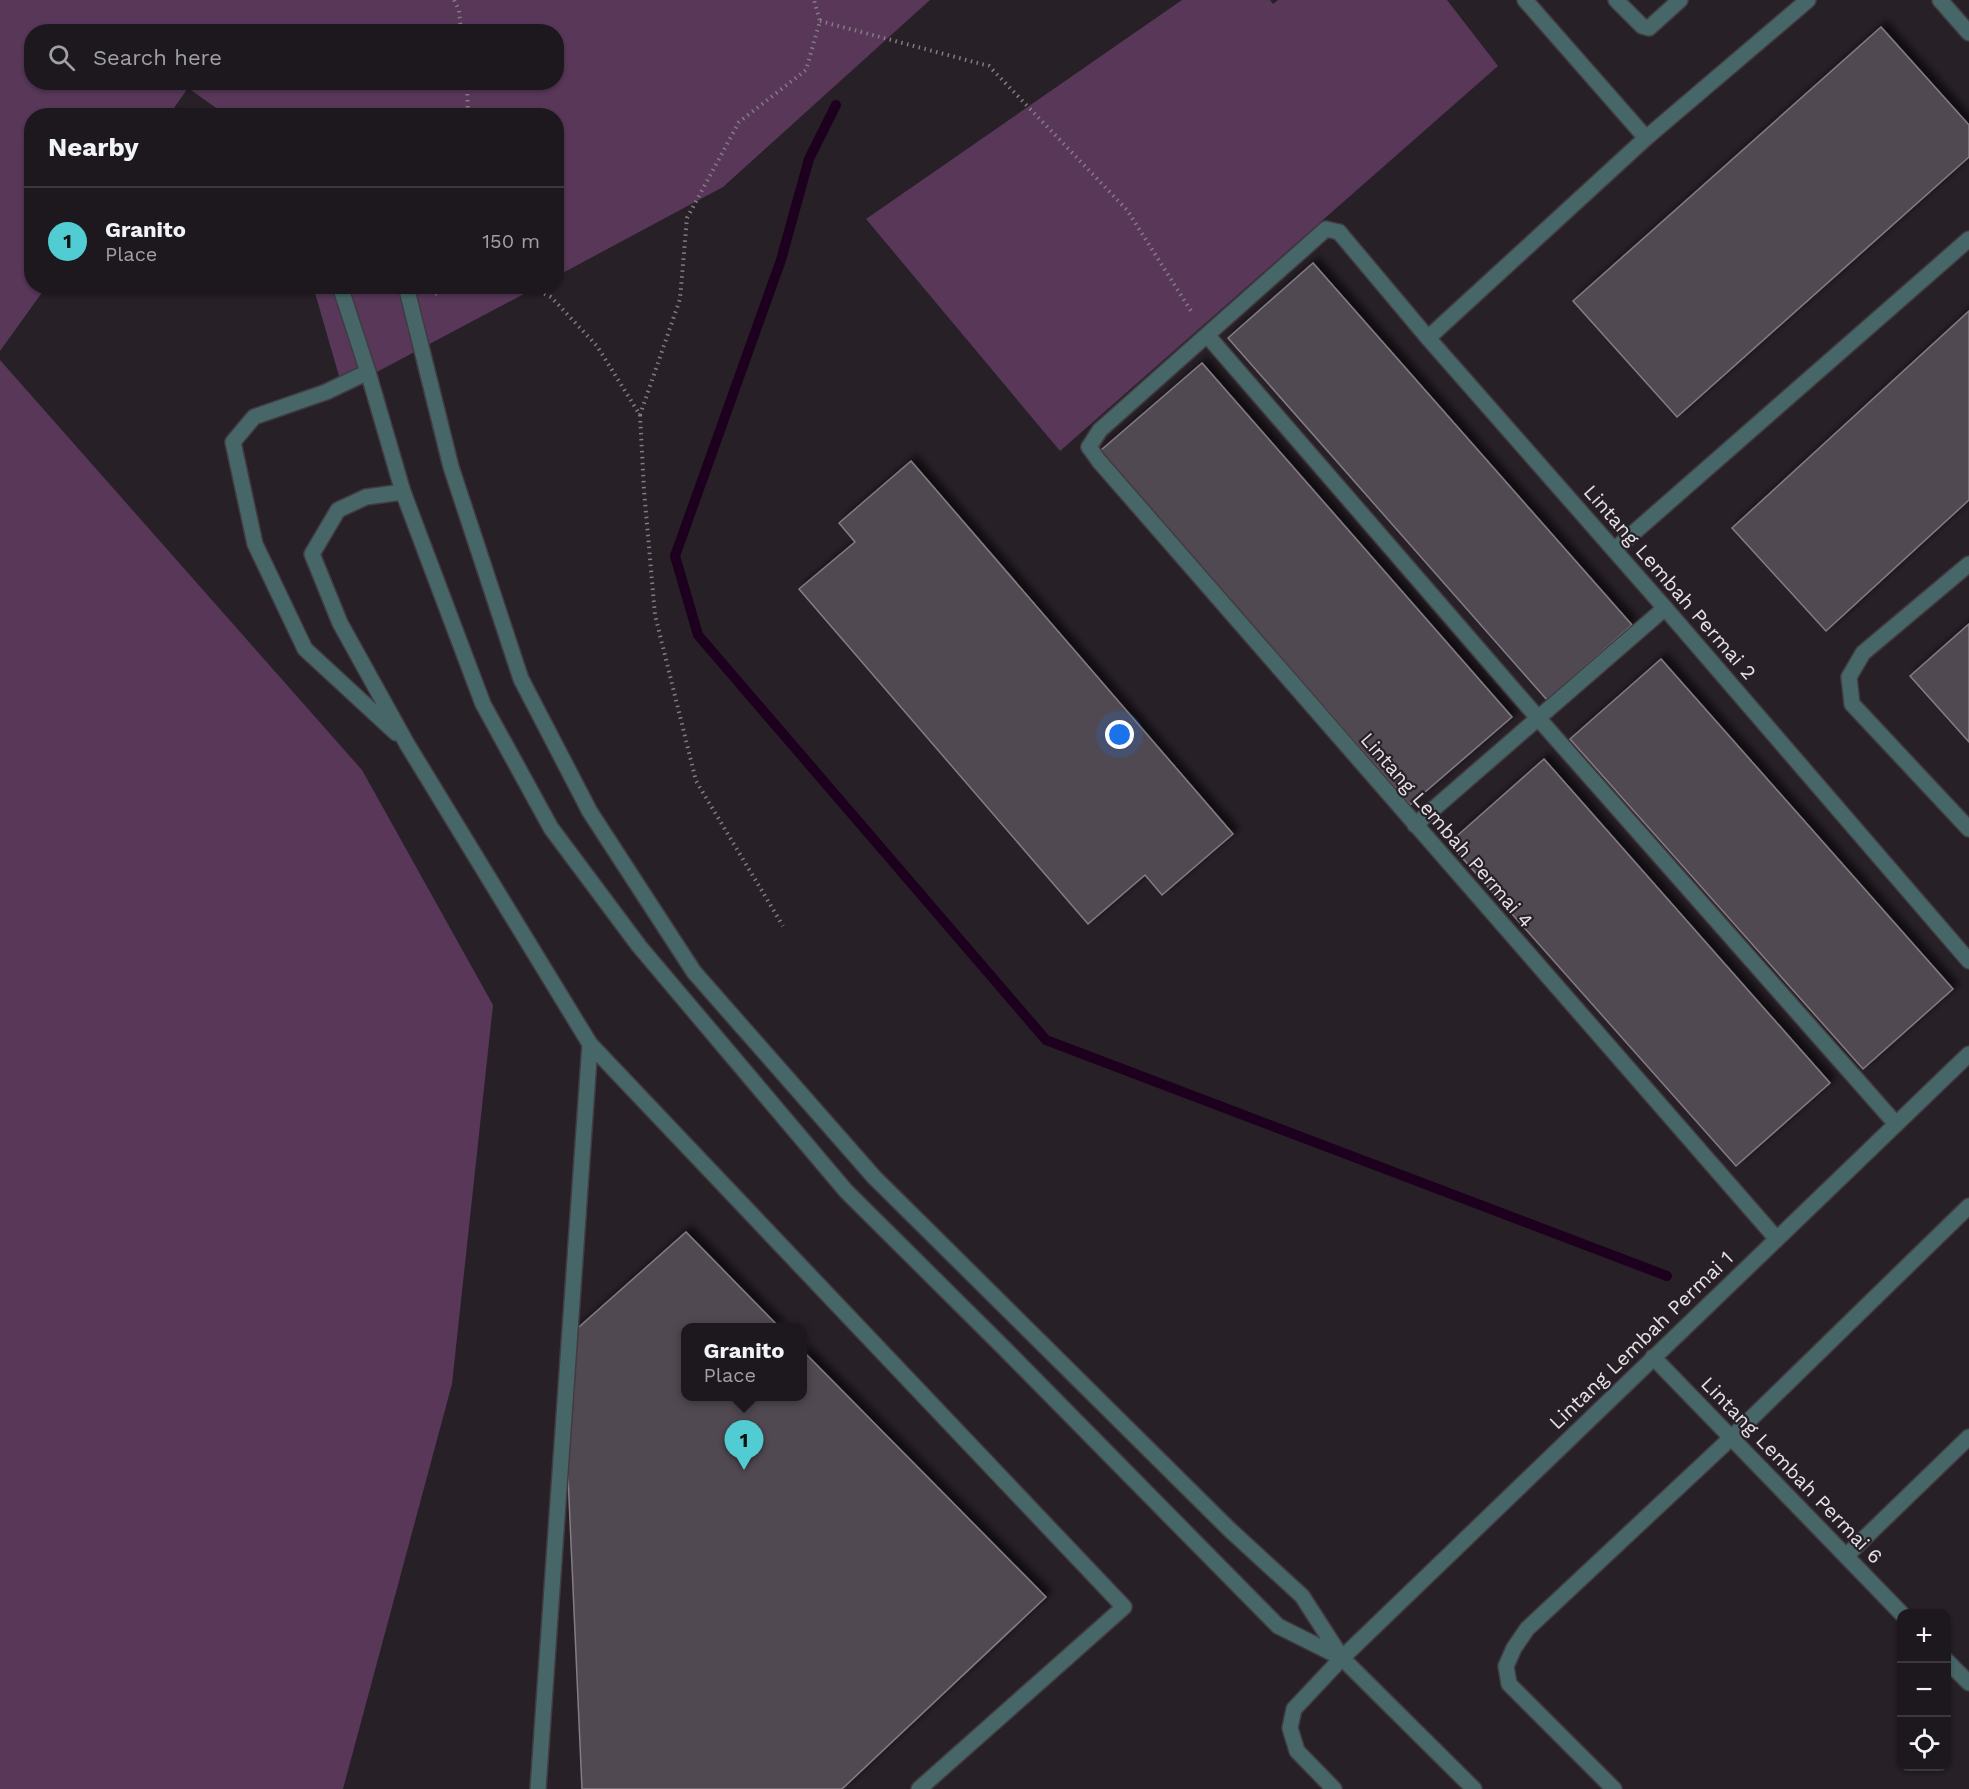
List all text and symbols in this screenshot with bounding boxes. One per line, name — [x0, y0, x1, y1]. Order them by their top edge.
search box — [24, 24, 564, 90]
icon: search — [45, 41, 78, 74]
text: Search here — [93, 45, 222, 70]
text: Nearby — [48, 132, 139, 162]
text: Granito — [105, 217, 186, 242]
text: 1 — [63, 229, 72, 253]
text: 150 m — [482, 229, 540, 253]
text: Place — [105, 242, 157, 266]
street label: Lintang Lembah Permai 2 — [1579, 480, 1761, 684]
your location — [1105, 720, 1134, 749]
street label: Lintang Lembah Permai 4 — [1356, 727, 1538, 933]
street label: Lintang Lembah Permai 1 — [1544, 1246, 1738, 1434]
popup — [681, 1323, 807, 1401]
text: Granito — [704, 1338, 784, 1363]
text: Place — [704, 1363, 756, 1387]
street label: Lintang Lembah Permai 6 — [1696, 1371, 1888, 1569]
pin: 1 — [724, 1420, 764, 1470]
map controls — [1897, 1609, 1951, 1771]
button: + — [1897, 1609, 1951, 1663]
button: − — [1897, 1663, 1951, 1717]
button: locate — [1897, 1717, 1951, 1771]

